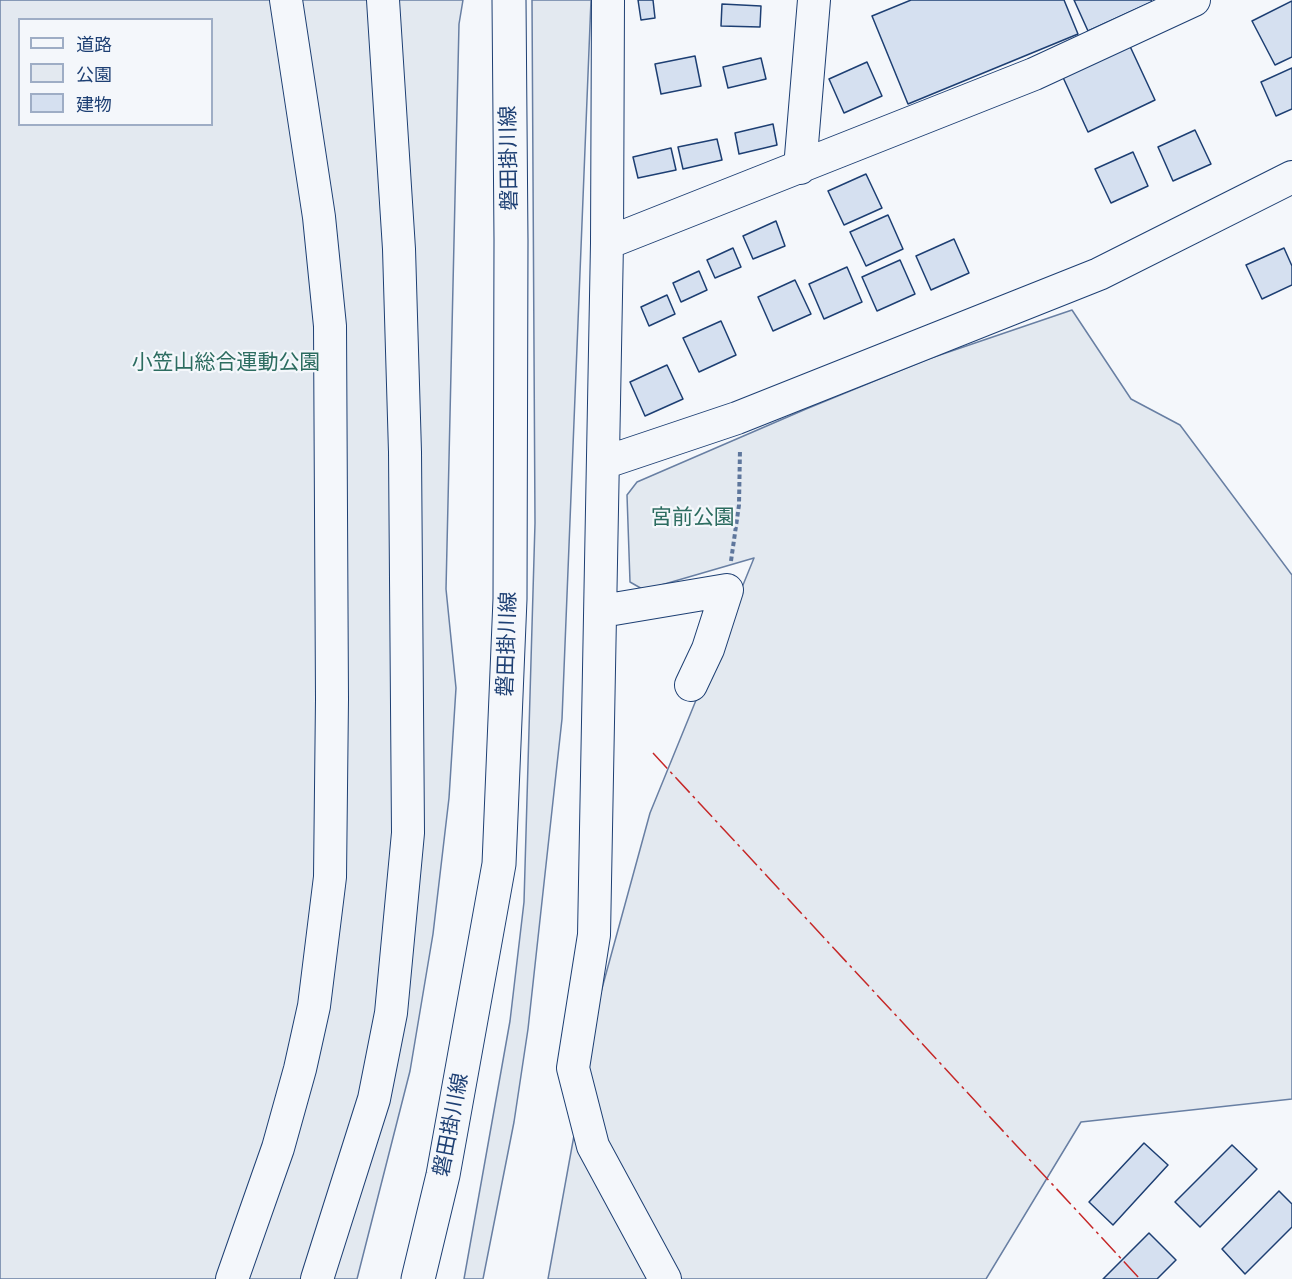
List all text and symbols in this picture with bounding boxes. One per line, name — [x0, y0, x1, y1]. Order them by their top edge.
legend — [18, 18, 213, 126]
text: 道路 — [76, 33, 112, 57]
text: 公園 — [76, 63, 112, 87]
text: 建物 — [76, 93, 112, 117]
street label: 磐田掛川線 — [496, 105, 524, 211]
park label: 小笠山総合運動公園 — [132, 350, 320, 376]
park label: 宮前公園 — [651, 505, 735, 531]
street label: 磐田掛川線 — [494, 591, 522, 697]
street label: 磐田掛川線 — [430, 1071, 474, 1179]

